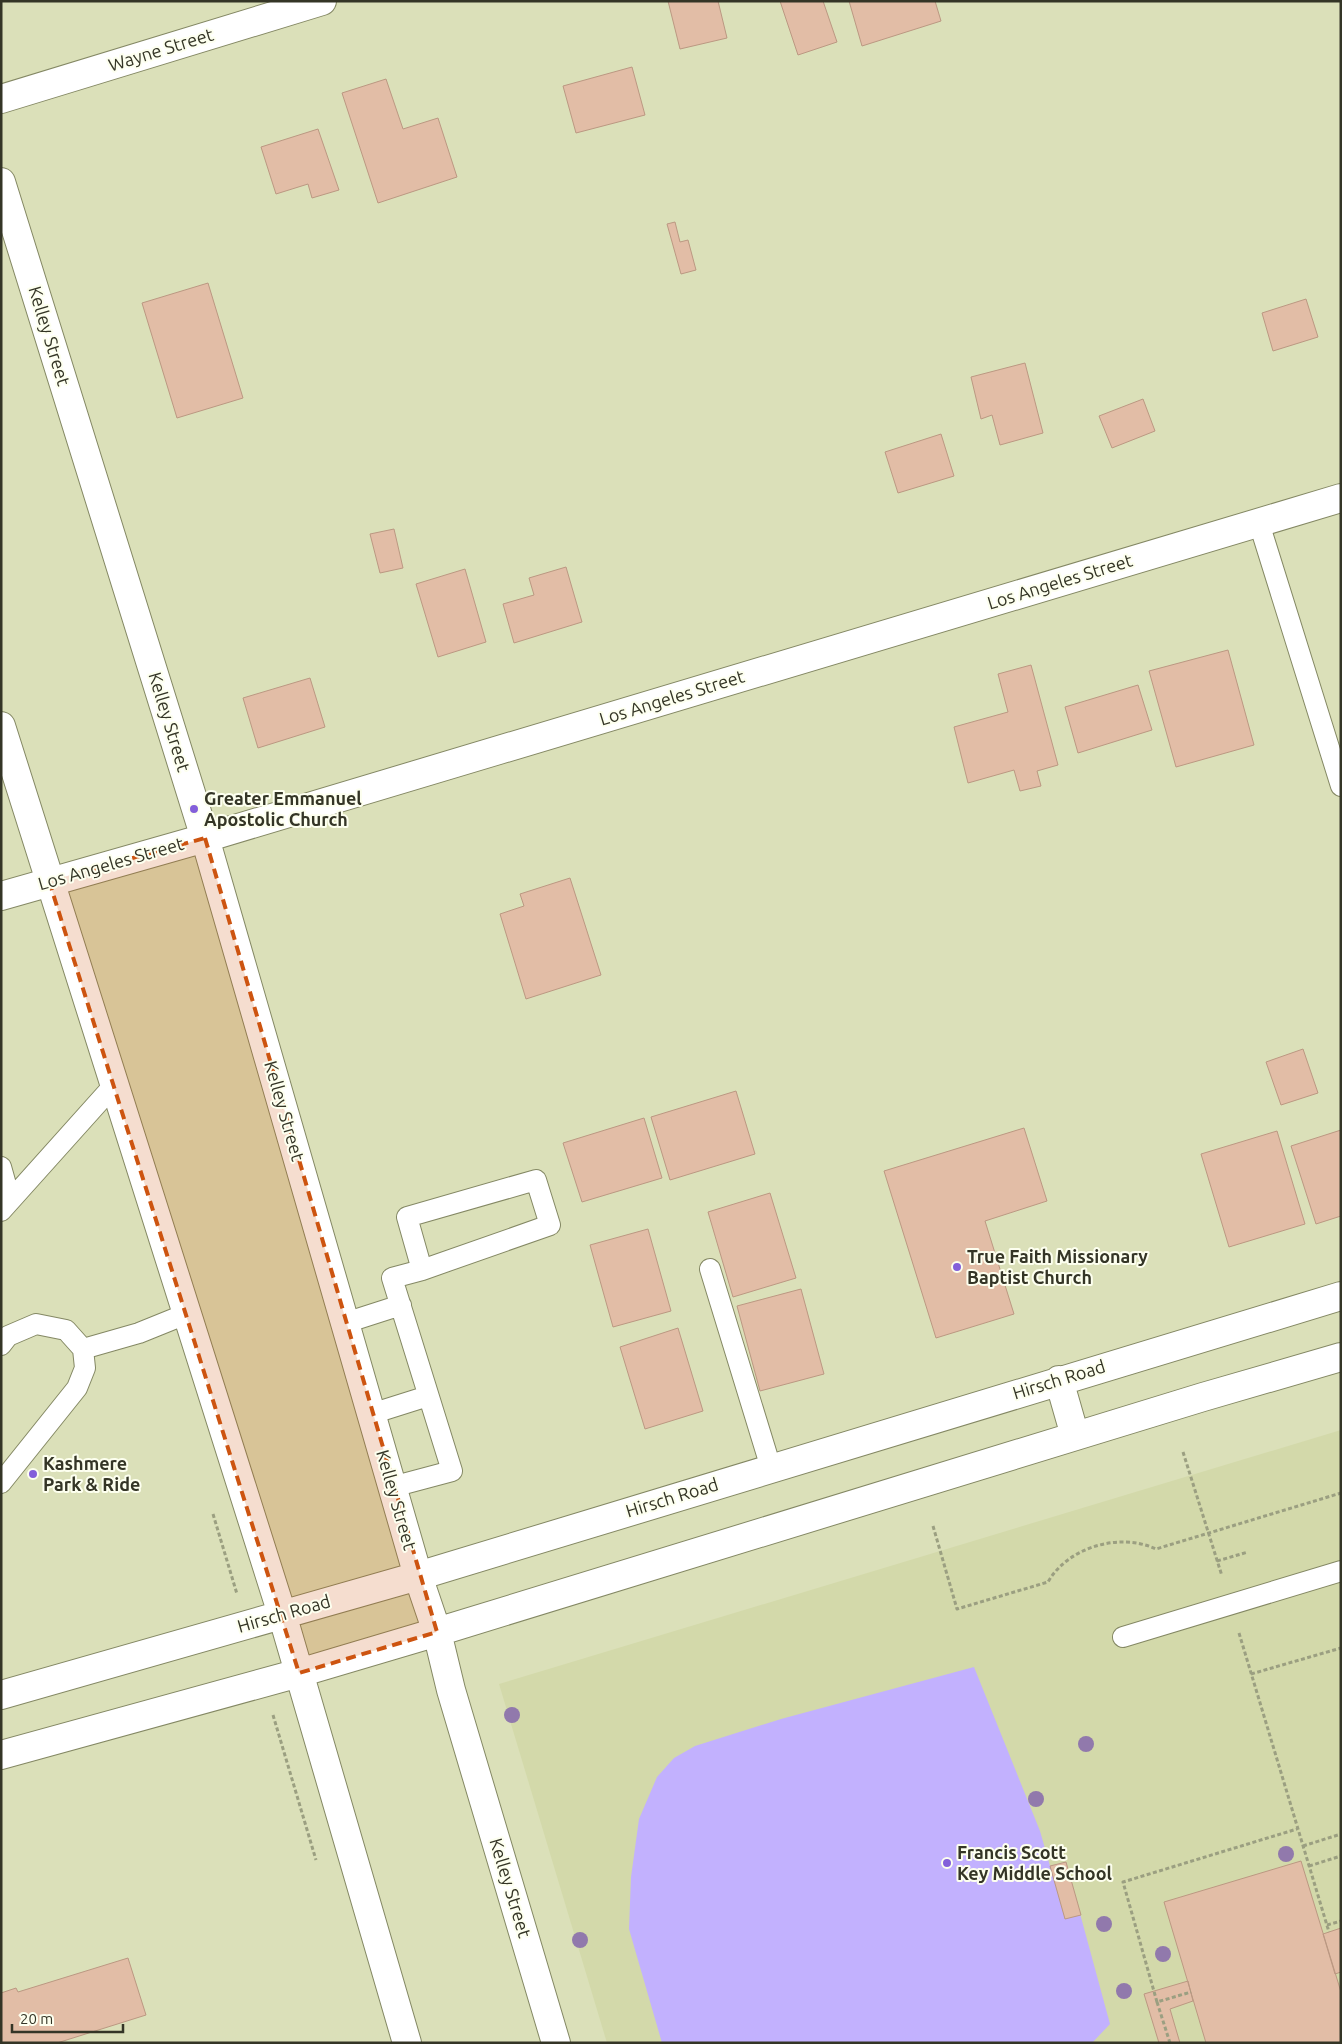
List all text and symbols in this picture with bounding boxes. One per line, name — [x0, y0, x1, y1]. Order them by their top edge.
street label: Wayne Street — [106, 24, 216, 75]
street label: Kelley Street — [25, 283, 75, 388]
street label: Los Angeles Street — [985, 549, 1135, 613]
street label: Los Angeles Street — [597, 665, 747, 729]
street label: Kelley Street — [145, 669, 195, 774]
place label: Greater Emmanuel Apostolic Church — [204, 788, 362, 829]
marker: Greater Emmanuel Apostolic Church — [188, 803, 200, 815]
street label: Los Angeles Street — [36, 833, 186, 893]
street label: Kelley Street — [261, 1058, 309, 1163]
place label: True Faith Missionary Baptist Church — [967, 1246, 1148, 1287]
marker: True Faith Missionary Baptist Church — [951, 1261, 963, 1273]
street label: Hirsch Road — [1010, 1355, 1107, 1403]
street label: Kelley Street — [373, 1447, 421, 1552]
place label: Kashmere Park & Ride — [43, 1453, 140, 1494]
marker: Kashmere Park & Ride — [27, 1468, 39, 1480]
street label: Hirsch Road — [623, 1473, 720, 1521]
street label: Hirsch Road — [235, 1590, 333, 1636]
street label: Kelley Street — [486, 1835, 536, 1940]
place label: Francis Scott Key Middle School — [957, 1842, 1113, 1883]
marker: Francis Scott Key Middle School — [941, 1857, 953, 1869]
scale bar — [12, 2002, 124, 2034]
text: 20 m — [20, 2010, 53, 2027]

